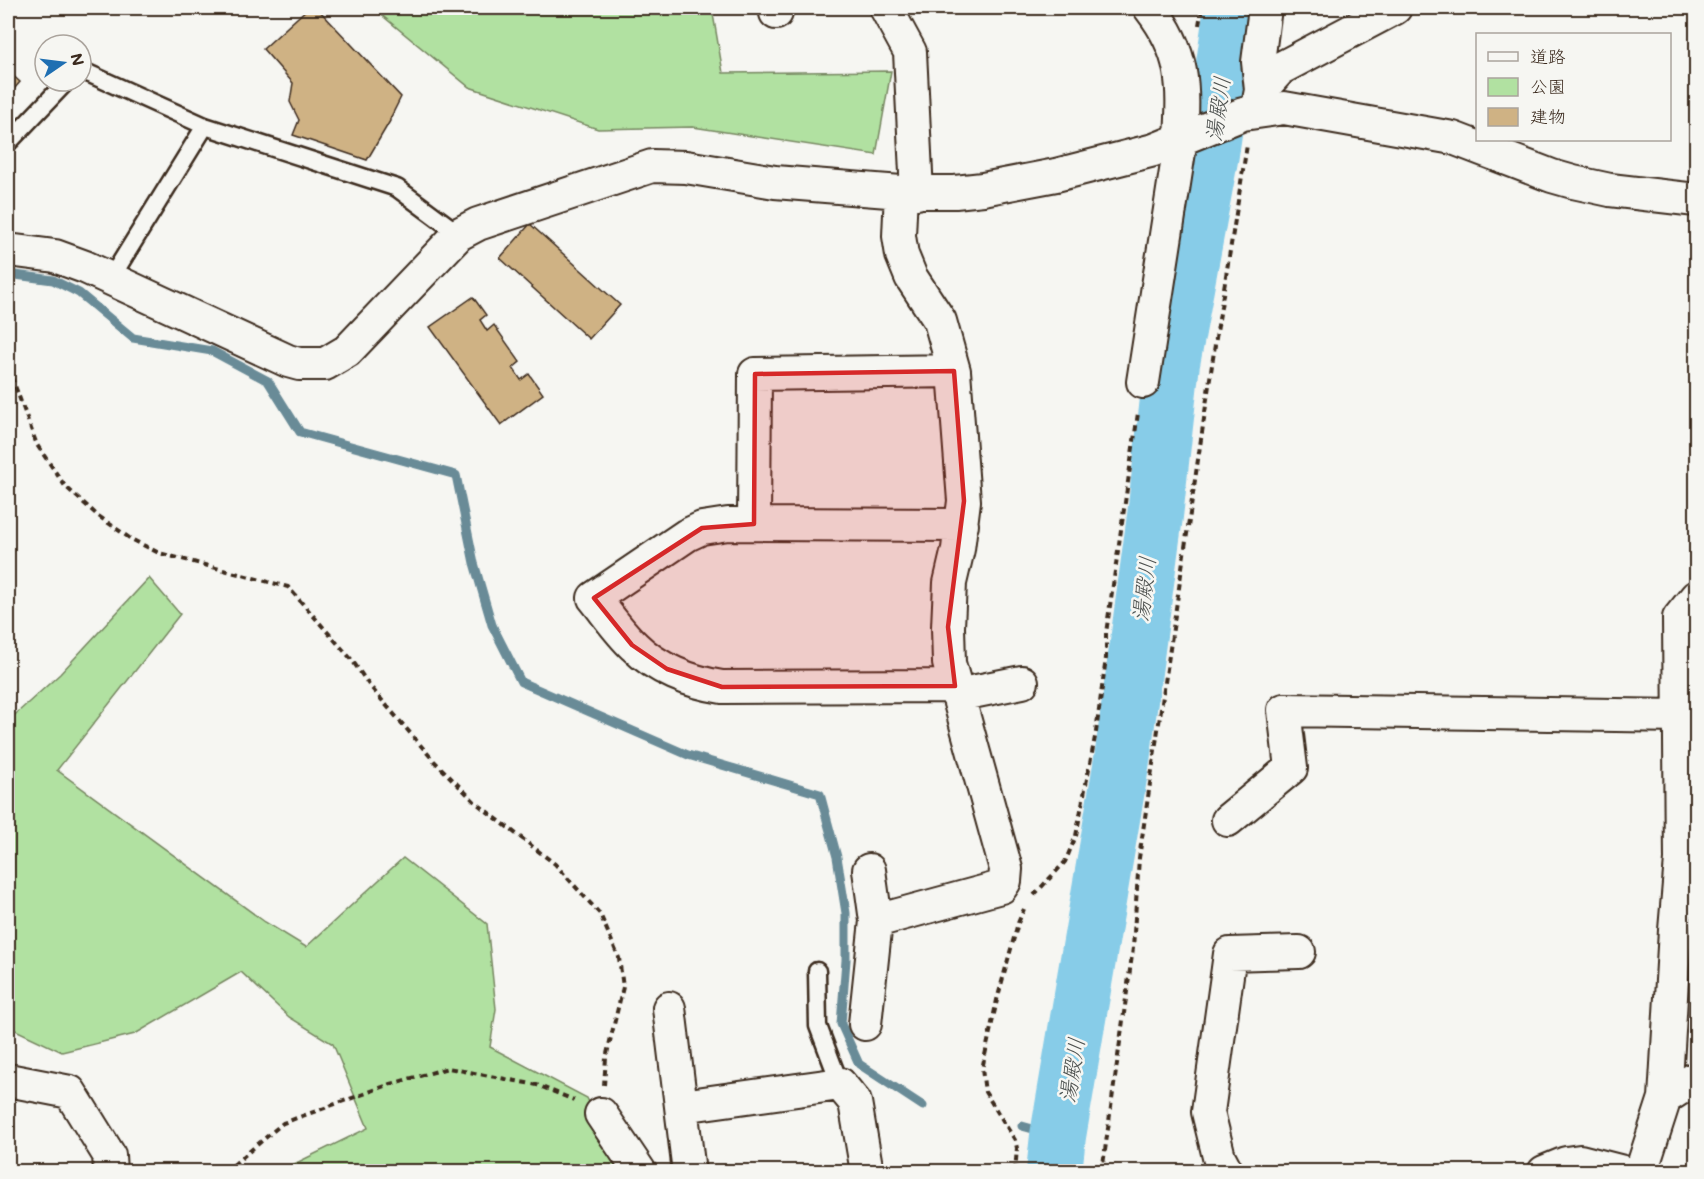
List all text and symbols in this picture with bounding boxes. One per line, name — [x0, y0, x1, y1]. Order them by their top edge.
north arrow — [33, 33, 93, 93]
legend — [1476, 33, 1671, 141]
text: 道路 — [1530, 44, 1566, 68]
text: N — [66, 51, 90, 68]
water label: 湯殿川 — [1198, 74, 1236, 144]
text: 公園 — [1530, 74, 1566, 98]
text: 建物 — [1530, 104, 1566, 128]
water label: 湯殿川 — [1125, 554, 1161, 624]
water label: 湯殿川 — [1052, 1035, 1090, 1105]

